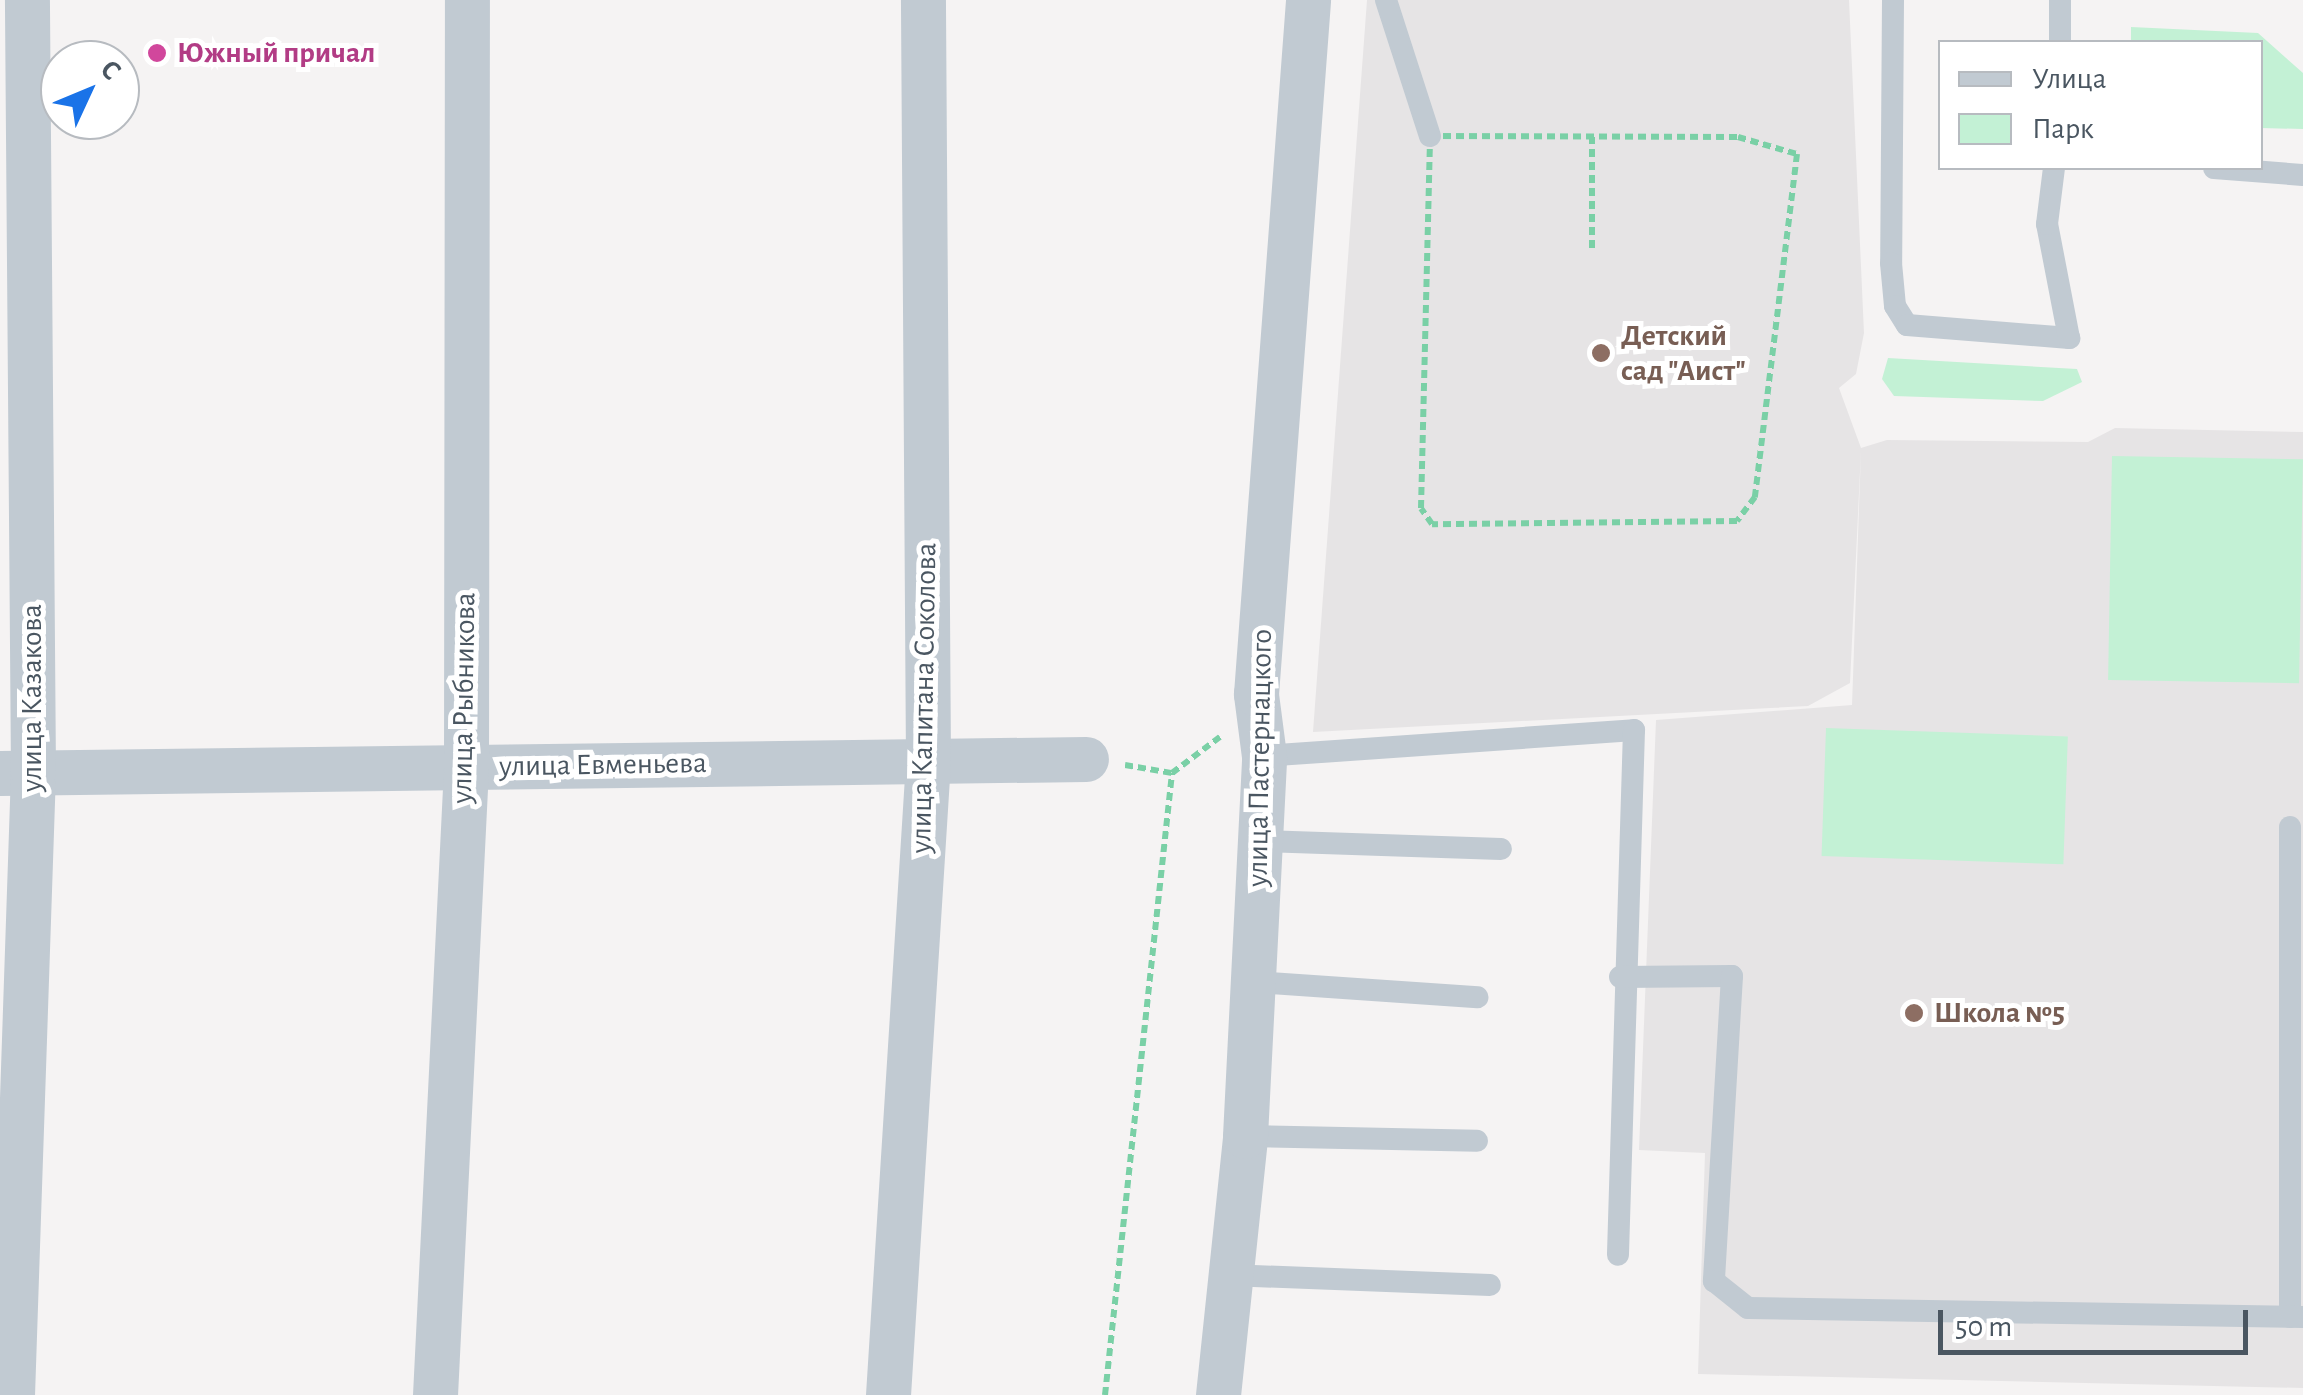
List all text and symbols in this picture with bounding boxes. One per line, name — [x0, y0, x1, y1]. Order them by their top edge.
place label: Южный причал — [177, 35, 375, 71]
north arrow — [40, 40, 140, 140]
legend — [1938, 40, 2263, 170]
marker: Южный причал — [146, 42, 168, 64]
text: С — [95, 55, 126, 86]
text: Улица — [2032, 64, 2107, 94]
text: Парк — [2032, 114, 2094, 144]
place label: Детский сад "Аист" — [1621, 318, 1746, 388]
marker: Детский сад "Аист" — [1590, 342, 1612, 364]
street label: улица Капитана Соколова — [903, 542, 945, 854]
street label: улица Рыбникова — [444, 592, 484, 804]
street label: улица Казакова — [14, 604, 50, 792]
street label: улица Пастернацкого — [1240, 629, 1280, 887]
street label: улица Евменьева — [499, 745, 707, 785]
place label: Школа №5 — [1934, 995, 2065, 1031]
marker: Школа №5 — [1903, 1002, 1925, 1024]
scale bar — [1943, 1290, 2253, 1352]
text: 50 m — [1955, 1312, 2012, 1342]

